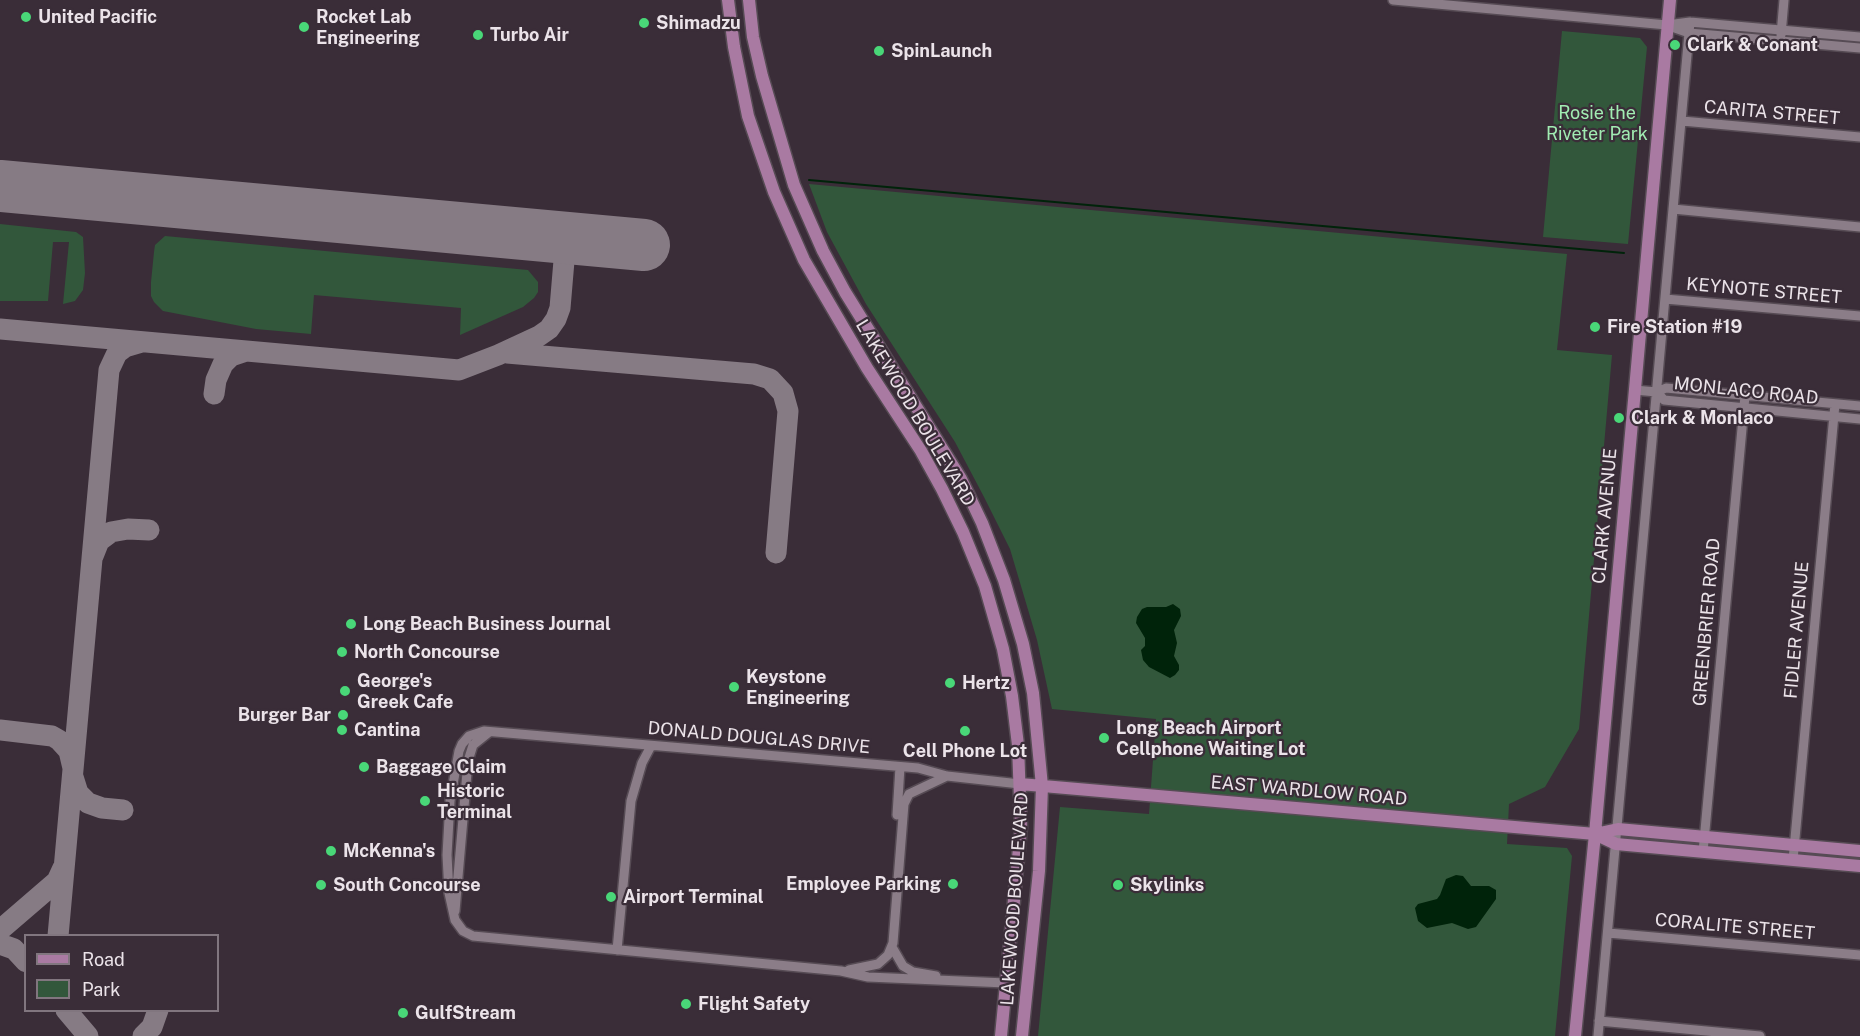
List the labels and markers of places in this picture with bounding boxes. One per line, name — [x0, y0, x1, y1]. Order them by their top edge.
place label: United Pacific — [38, 6, 157, 28]
place label: Rocket Lab Engineering — [316, 6, 420, 48]
marker: United Pacific — [19, 10, 33, 24]
place label: Shimadzu — [656, 12, 741, 34]
marker: Shimadzu — [637, 16, 651, 30]
marker: Rocket Lab Engineering — [297, 20, 311, 34]
place label: Turbo Air — [490, 24, 569, 46]
marker: Turbo Air — [471, 28, 485, 42]
place label: Clark & Conant — [1687, 34, 1818, 56]
marker: Clark & Conant — [1668, 38, 1682, 52]
place label: SpinLaunch — [891, 40, 992, 62]
marker: SpinLaunch — [872, 44, 886, 58]
place label: Fire Station #19 — [1607, 316, 1742, 338]
marker: Fire Station #19 — [1588, 320, 1602, 334]
place label: Clark & Monlaco — [1631, 407, 1774, 429]
marker: Clark & Monlaco — [1612, 411, 1626, 425]
place label: Long Beach Business Journal — [363, 613, 611, 635]
marker: Long Beach Business Journal — [344, 617, 358, 631]
place label: North Concourse — [354, 641, 500, 663]
marker: North Concourse — [335, 645, 349, 659]
place label: Keystone Engineering — [746, 666, 850, 708]
place label: George's Greek Cafe — [357, 670, 453, 712]
place label: Hertz — [962, 672, 1010, 694]
marker: Hertz — [943, 676, 957, 690]
marker: Keystone Engineering — [727, 680, 741, 694]
marker: George's Greek Cafe — [338, 684, 352, 698]
place label: Burger Bar — [238, 704, 331, 726]
marker: Burger Bar — [336, 708, 350, 722]
place label: Long Beach Airport Cellphone Waiting Lot — [1116, 717, 1306, 760]
place label: Cantina — [354, 719, 420, 741]
marker: Cantina — [335, 723, 349, 737]
marker: Cell Phone Lot — [958, 724, 972, 738]
marker: Long Beach Airport Cellphone Waiting Lot — [1097, 731, 1111, 745]
place label: Cell Phone Lot — [903, 740, 1027, 762]
place label: Baggage Claim — [376, 756, 506, 778]
marker: Baggage Claim — [357, 760, 371, 774]
place label: Historic Terminal — [437, 780, 512, 822]
marker: Historic Terminal — [418, 794, 432, 808]
place label: McKenna's — [343, 840, 435, 862]
marker: McKenna's — [324, 844, 338, 858]
place label: Employee Parking — [786, 873, 941, 895]
place label: South Concourse — [333, 874, 481, 896]
place label: Skylinks — [1130, 874, 1204, 896]
marker: Employee Parking — [946, 877, 960, 891]
marker: South Concourse — [314, 878, 328, 892]
marker: Skylinks — [1111, 878, 1125, 892]
place label: Airport Terminal — [623, 886, 764, 908]
marker: Airport Terminal — [604, 890, 618, 904]
place label: Flight Safety — [698, 993, 810, 1015]
marker: Flight Safety — [679, 997, 693, 1011]
place label: GulfStream — [415, 1002, 516, 1024]
marker: GulfStream — [396, 1006, 410, 1020]

